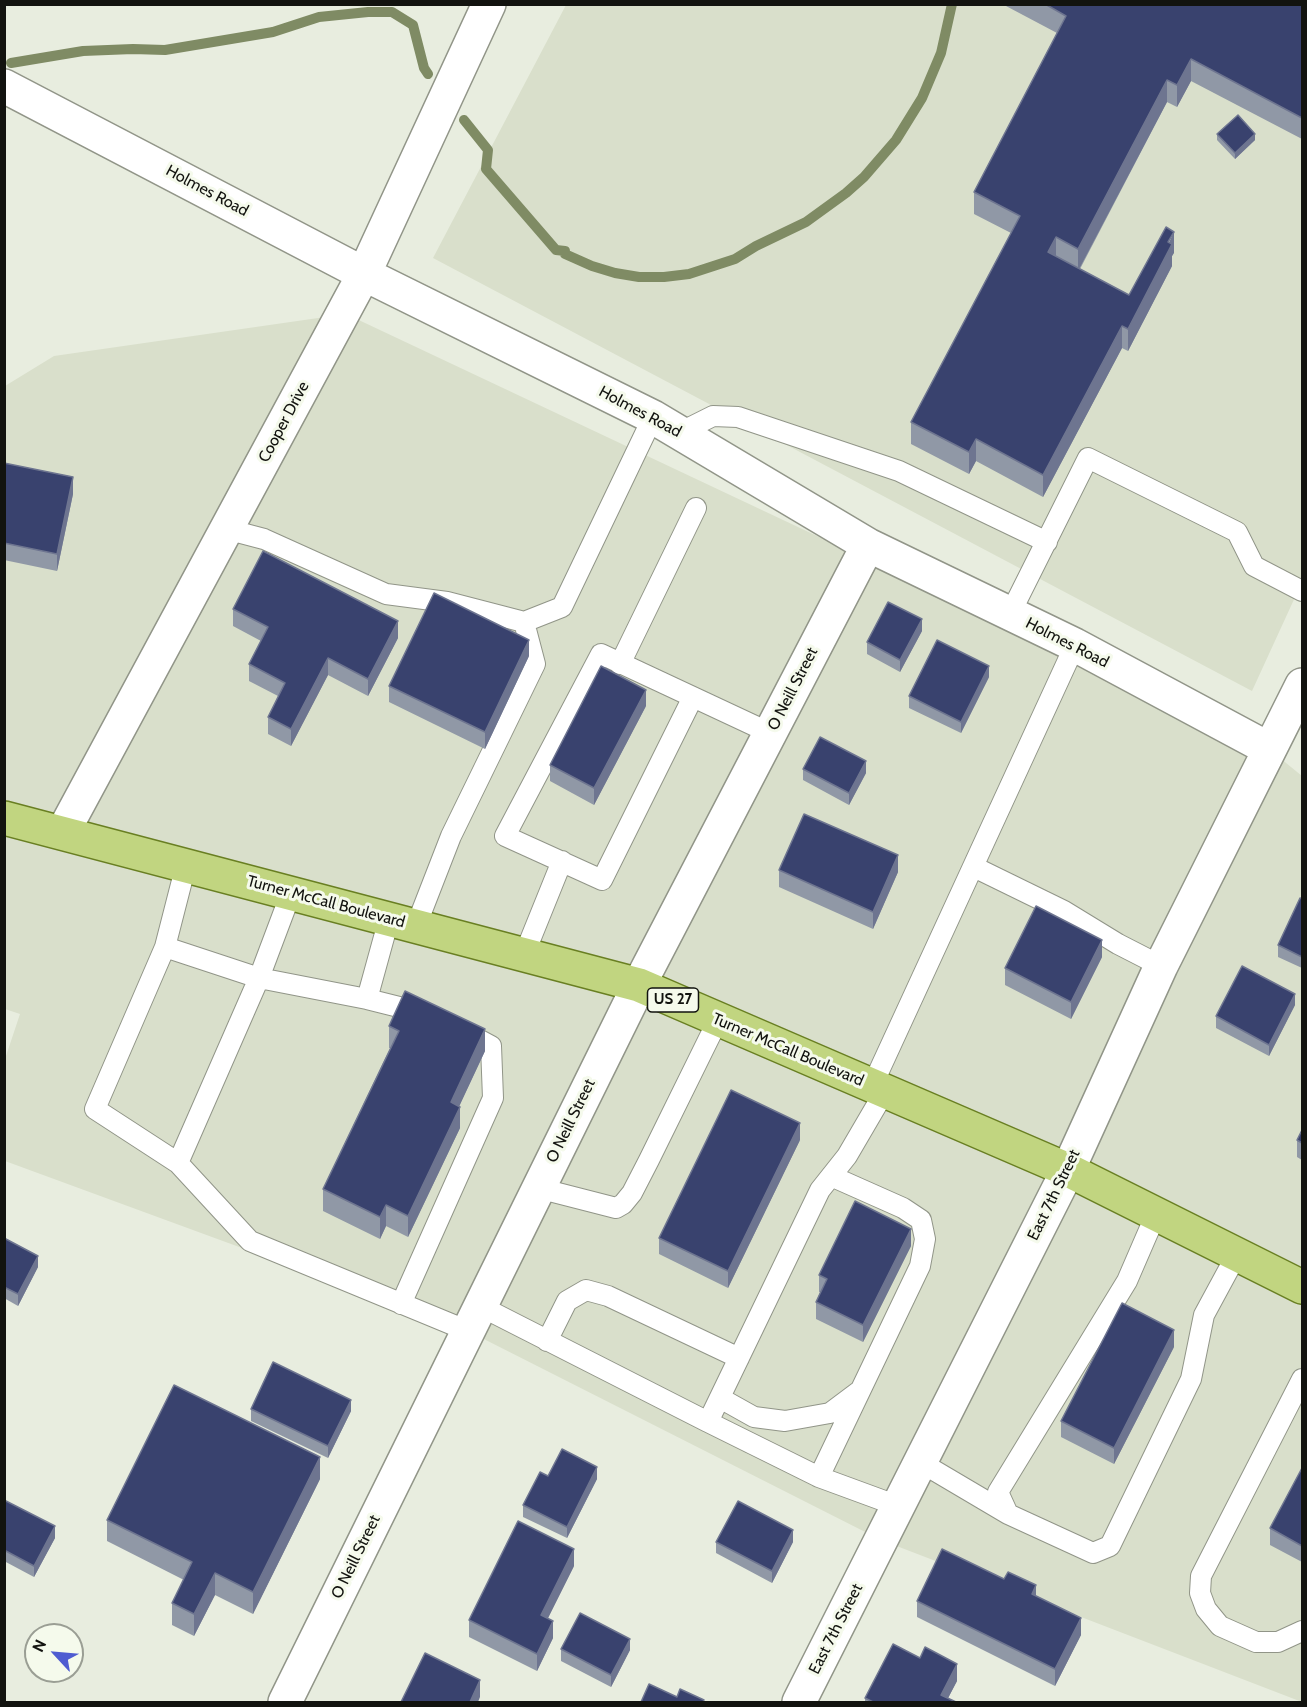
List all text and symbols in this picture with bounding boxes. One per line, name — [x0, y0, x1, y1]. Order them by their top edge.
street label: Holmes Road — [162, 161, 252, 221]
street label: Cooper Drive — [255, 378, 313, 466]
street label: Holmes Road — [595, 382, 685, 442]
street label: Holmes Road — [1022, 614, 1112, 672]
street label: O Neill Street — [764, 644, 822, 734]
street label: Turner McCall Boulevard — [245, 872, 407, 932]
road number: US 27 — [648, 988, 698, 1012]
street label: Turner McCall Boulevard — [709, 1009, 867, 1091]
street label: O Neill Street — [542, 1076, 600, 1166]
street label: East 7th Street — [1024, 1146, 1084, 1244]
street label: O Neill Street — [327, 1512, 385, 1602]
street label: East 7th Street — [805, 1581, 867, 1677]
north arrow — [24, 1623, 84, 1683]
text: N — [28, 1637, 50, 1655]

